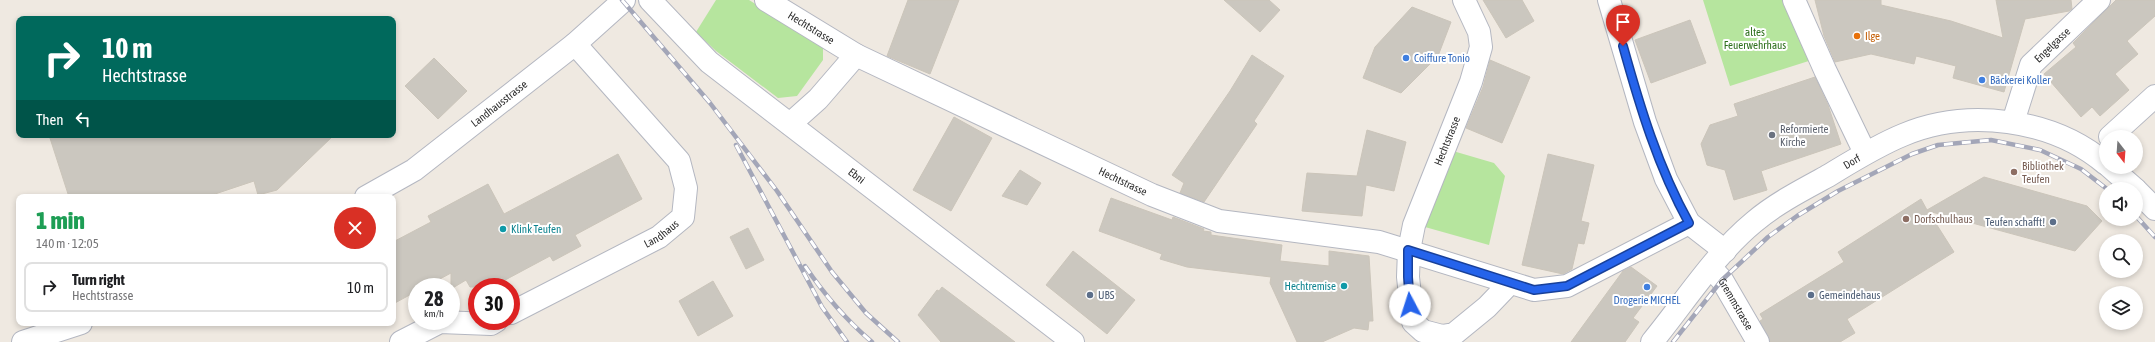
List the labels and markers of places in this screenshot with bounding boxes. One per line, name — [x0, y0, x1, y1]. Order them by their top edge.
pin — [1606, 5, 1640, 46]
place label: Ilge — [1865, 30, 1880, 42]
marker: Ilge — [1852, 31, 1862, 41]
place label: Coiffure Tonio — [1414, 52, 1470, 64]
marker: Coiffure Tonio — [1401, 53, 1411, 63]
place label: Bäckerei Koller — [1990, 74, 2051, 86]
marker: Bäckerei Koller — [1977, 75, 1987, 85]
place label: Reformierte Kirche — [1780, 123, 1829, 148]
marker: Reformierte Kirche — [1767, 130, 1777, 140]
place label: Bibliothek Teufen — [2022, 160, 2064, 185]
marker: Bibliothek Teufen — [2009, 167, 2019, 177]
place label: Dorfschulhaus — [1914, 213, 1973, 225]
marker: Dorfschulhaus — [1901, 214, 1911, 224]
place label: Teufen schafft! — [1985, 216, 2045, 228]
marker: Teufen schafft! — [2048, 217, 2058, 227]
place label: Klink Teufen — [511, 223, 561, 235]
marker: Klink Teufen — [498, 224, 508, 234]
place label: Hechtremise — [1285, 280, 1336, 292]
marker: Hechtremise — [1339, 281, 1349, 291]
marker: Drogerie MICHEL — [1642, 282, 1652, 292]
place label: UBS — [1098, 289, 1115, 301]
place label: Gemeindehaus — [1819, 289, 1881, 301]
marker: UBS — [1085, 290, 1095, 300]
marker: Gemeindehaus — [1806, 290, 1816, 300]
place label: Drogerie MICHEL — [1614, 294, 1681, 306]

